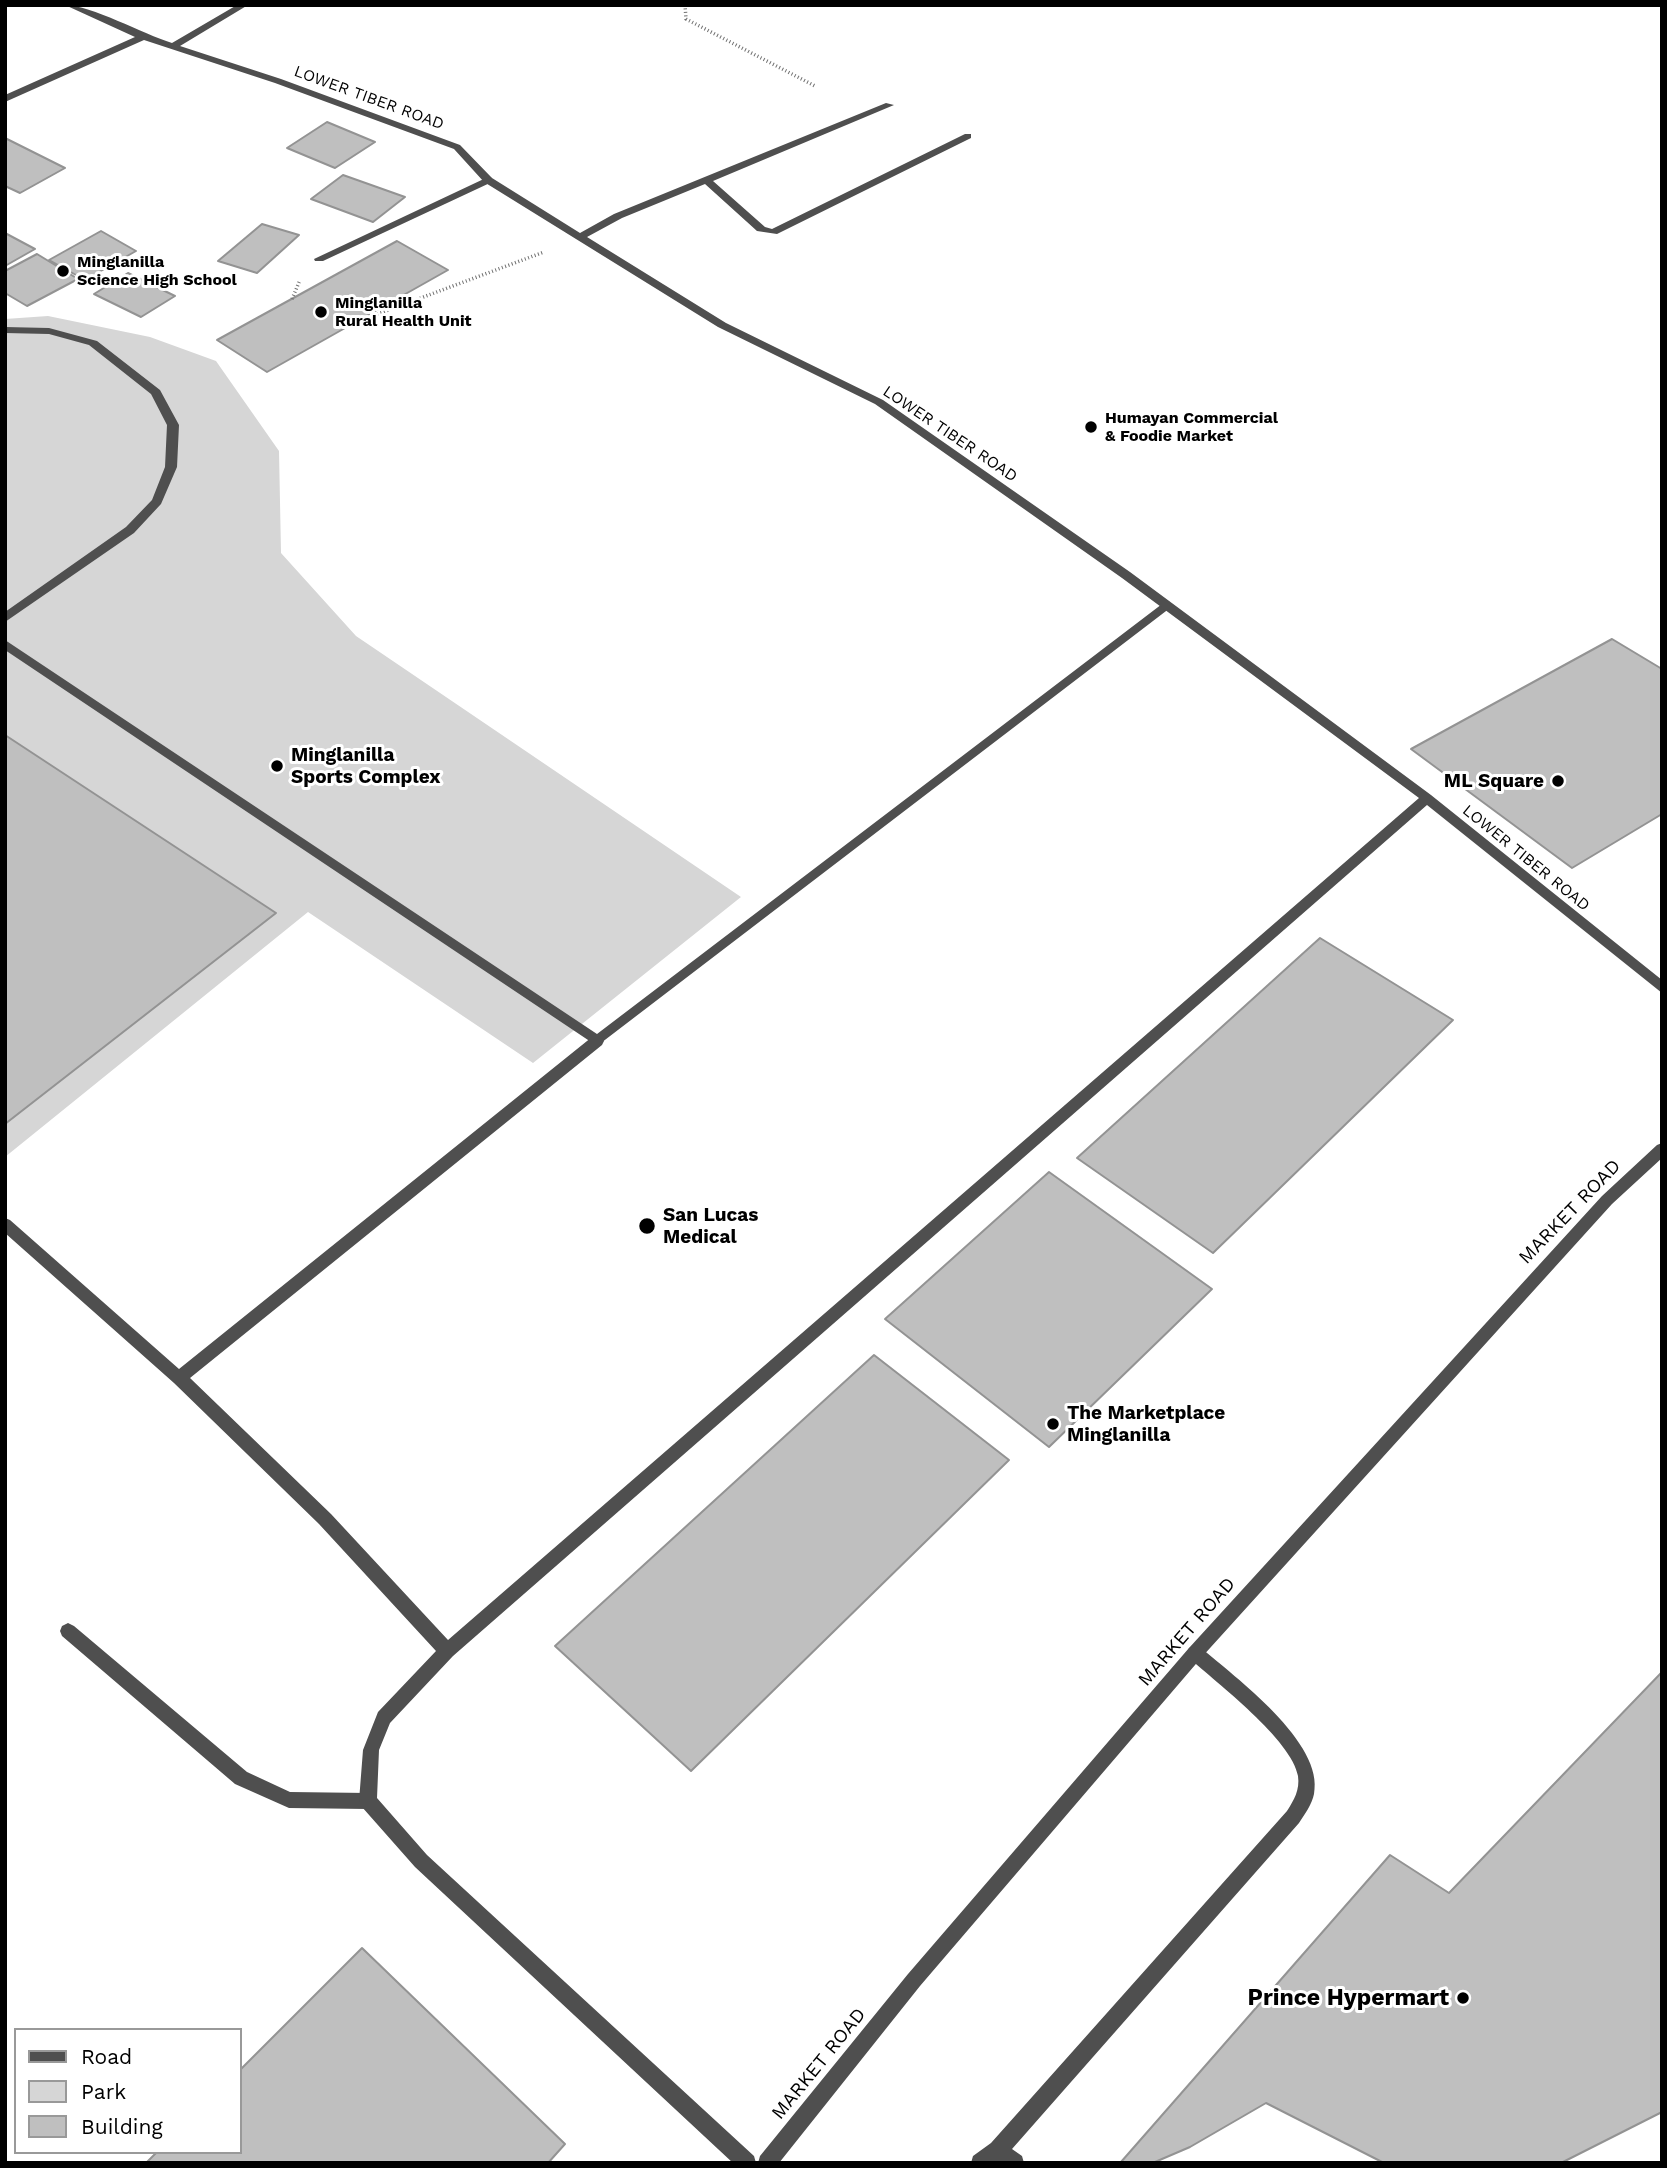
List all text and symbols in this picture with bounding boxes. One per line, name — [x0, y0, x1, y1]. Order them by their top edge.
street label: LOWER TIBER ROAD — [291, 62, 447, 134]
place label: Minglanilla Science High School — [77, 252, 237, 290]
marker: Minglanilla Science High School — [55, 263, 71, 279]
place label: Minglanilla Rural Health Unit — [335, 293, 472, 331]
marker: Minglanilla Rural Health Unit — [313, 304, 329, 320]
street label: LOWER TIBER ROAD — [879, 382, 1021, 486]
place label: Humayan Commercial & Foodie Market — [1105, 408, 1278, 446]
marker: Humayan Commercial & Foodie Market — [1083, 419, 1099, 435]
place label: Minglanilla Sports Complex — [291, 744, 440, 788]
marker: Minglanilla Sports Complex — [269, 758, 285, 774]
place label: ML Square — [1444, 770, 1544, 792]
marker: ML Square — [1550, 773, 1566, 789]
street label: LOWER TIBER ROAD — [1459, 801, 1593, 915]
street label: MARKET ROAD — [1514, 1155, 1626, 1269]
place label: San Lucas Medical — [663, 1204, 758, 1248]
marker: San Lucas Medical — [637, 1216, 657, 1236]
place label: The Marketplace Minglanilla — [1067, 1402, 1225, 1446]
marker: The Marketplace Minglanilla — [1045, 1416, 1061, 1432]
street label: MARKET ROAD — [1134, 1573, 1240, 1691]
place label: Prince Hypermart — [1248, 1984, 1449, 2012]
marker: Prince Hypermart — [1455, 1990, 1471, 2006]
street label: MARKET ROAD — [767, 2004, 871, 2124]
legend — [14, 2028, 242, 2154]
text: Road — [81, 2044, 132, 2069]
text: Park — [81, 2079, 126, 2104]
text: Building — [81, 2114, 163, 2139]

